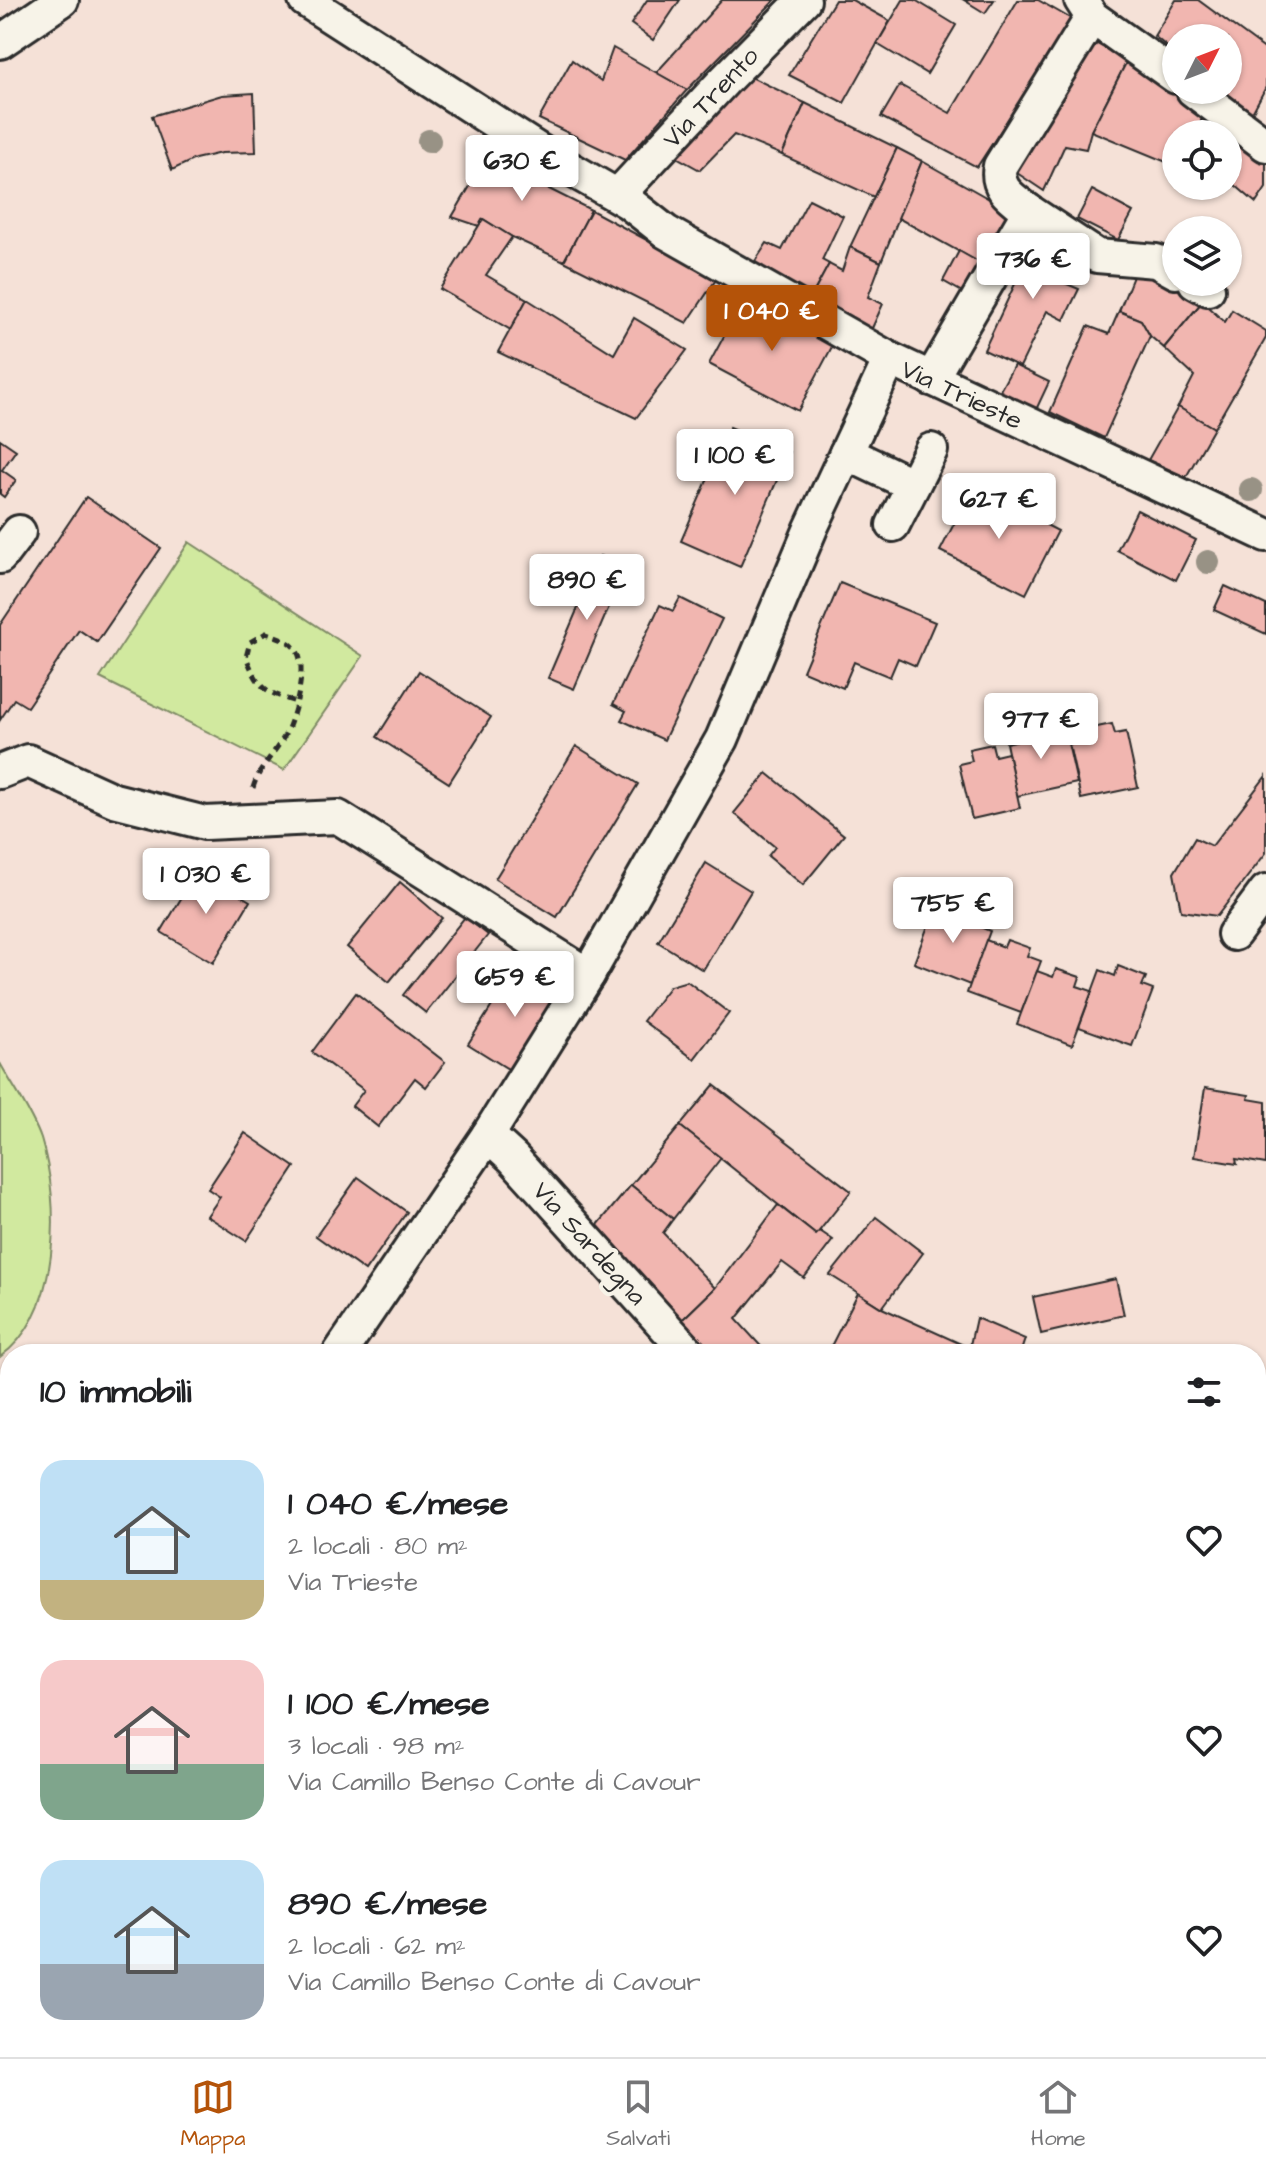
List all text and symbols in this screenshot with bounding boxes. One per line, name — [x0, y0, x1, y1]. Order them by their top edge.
north arrow — [1162, 24, 1242, 104]
map controls — [1162, 24, 1242, 296]
street label: Via Trento — [654, 39, 767, 156]
button: locate — [1162, 120, 1242, 200]
pin: 630 € — [466, 135, 578, 203]
text: 630 € — [483, 143, 561, 179]
button: layers — [1162, 216, 1242, 296]
pin: 736 € — [977, 233, 1089, 301]
text: 736 € — [995, 241, 1071, 277]
pin: 1 040 € — [698, 285, 846, 353]
text: 1 040 € — [724, 293, 820, 329]
street label: Via Trieste — [895, 351, 1028, 439]
pin: 1 100 € — [661, 429, 809, 497]
text: 1 100 € — [695, 437, 775, 473]
pin: 627 € — [943, 473, 1055, 541]
text: 627 € — [960, 481, 1038, 517]
pin: 890 € — [531, 554, 643, 622]
text: 890 € — [547, 562, 627, 598]
pin: 977 € — [985, 693, 1097, 761]
text: 977 € — [1002, 701, 1080, 737]
pin: 1 030 € — [132, 848, 280, 916]
text: 1 030 € — [161, 856, 251, 892]
pin: 755 € — [897, 877, 1009, 945]
text: 755 € — [911, 885, 995, 921]
pin: 659 € — [459, 951, 571, 1019]
text: 659 € — [475, 959, 555, 995]
street label: Via Sardegna — [522, 1174, 655, 1315]
text: 10 immobili — [40, 1368, 191, 1416]
icon: filters — [1182, 1370, 1226, 1414]
text: 1 040 €/mese — [288, 1480, 508, 1528]
icon: home — [104, 1492, 200, 1588]
icon: heart — [1182, 1518, 1226, 1562]
text: 2 locali · 80 m² — [288, 1528, 468, 1564]
text: Via Trieste — [288, 1564, 418, 1600]
text: 1 100 €/mese — [288, 1680, 490, 1728]
icon: home — [104, 1692, 200, 1788]
icon: heart — [1182, 1718, 1226, 1762]
text: 3 locali · 98 m² — [288, 1728, 465, 1764]
text: Via Camillo Benso Conte di Cavour — [288, 1764, 701, 1800]
text: 890 €/mese — [288, 1880, 487, 1928]
icon: home — [104, 1892, 200, 1988]
icon: heart — [1182, 1918, 1226, 1962]
text: 2 locali · 62 m² — [288, 1928, 466, 1964]
text: Via Camillo Benso Conte di Cavour — [288, 1964, 701, 2000]
tab: Mappa — [180, 2075, 246, 2154]
tab: Salvati — [606, 2075, 670, 2154]
tab: Home — [1031, 2075, 1086, 2154]

